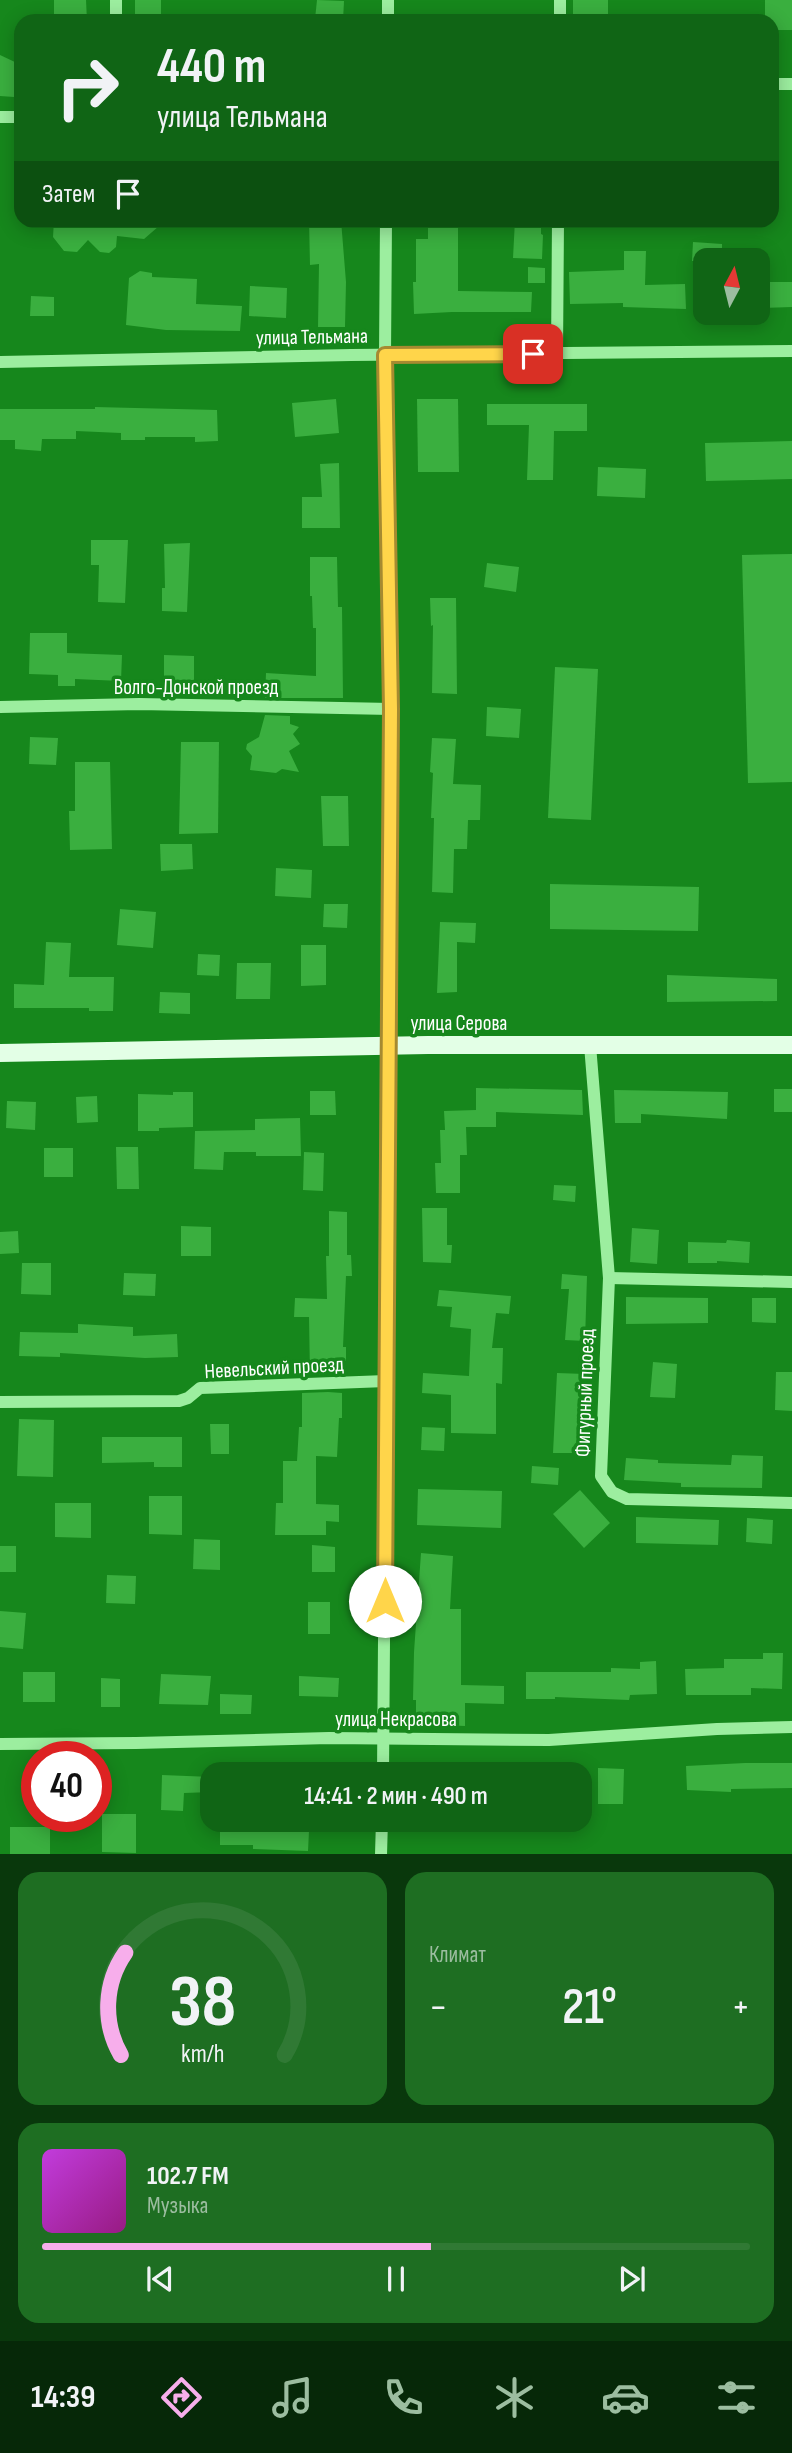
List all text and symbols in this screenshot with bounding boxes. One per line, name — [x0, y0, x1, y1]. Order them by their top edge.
text: 440 m — [157, 38, 266, 97]
icon: right — [42, 42, 133, 133]
text: улица Тельмана — [157, 98, 328, 137]
icon: arrive — [109, 175, 147, 213]
text: Затем — [42, 179, 95, 210]
north arrow — [693, 248, 770, 326]
map controls — [693, 248, 770, 325]
street label: улица Тельмана — [256, 324, 368, 350]
pin — [503, 324, 563, 384]
icon: arrive — [514, 335, 552, 373]
street label: Волго-Донской проезд — [114, 675, 278, 700]
street label: улица Серова — [411, 1011, 507, 1036]
street label: Фигурный проезд — [570, 1328, 600, 1458]
street label: Невельский проезд — [204, 1352, 344, 1384]
position arrow — [348, 1564, 422, 1638]
street label: улица Некрасова — [335, 1707, 457, 1732]
speed limit sign: 40 — [21, 1741, 112, 1832]
text: 14:41 · 2 мин · 490 m — [304, 1781, 488, 1812]
text: Климат — [429, 1941, 486, 1969]
text: 38 — [169, 1959, 236, 2047]
text: 21° — [562, 1976, 617, 2039]
text: − — [429, 1985, 448, 2030]
text: + — [731, 1985, 750, 2030]
text: km/h — [181, 2038, 224, 2069]
text: 102.7 FM — [147, 2161, 229, 2192]
text: Музыка — [147, 2192, 208, 2220]
icon: previous — [141, 2260, 179, 2298]
icon: pause — [377, 2260, 415, 2298]
icon: next — [613, 2260, 651, 2298]
icon: directions — [157, 2373, 206, 2422]
icon: music — [268, 2373, 317, 2422]
icon: phone — [379, 2373, 428, 2422]
icon: climate — [490, 2373, 539, 2422]
icon: car — [601, 2373, 650, 2422]
icon: filters — [712, 2373, 761, 2422]
text: 14:39 — [31, 2378, 95, 2417]

